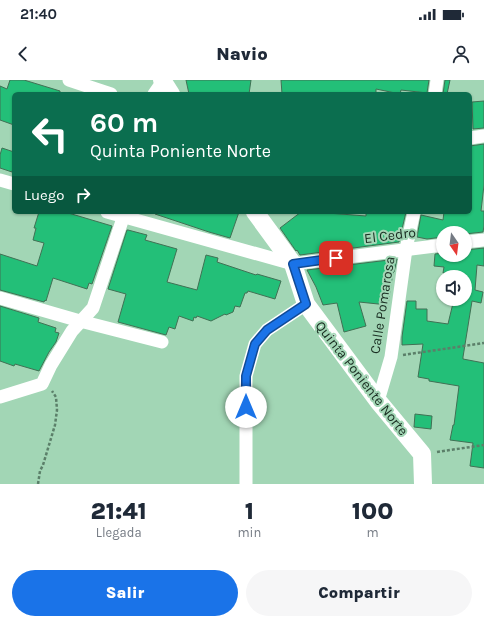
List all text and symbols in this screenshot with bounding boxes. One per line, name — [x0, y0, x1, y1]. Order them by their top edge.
text: 21:40 — [20, 5, 57, 23]
icon: back — [12, 43, 34, 65]
text: Navio — [216, 43, 268, 65]
icon: person — [450, 43, 472, 65]
text: 60 m — [90, 106, 158, 139]
icon: left — [24, 108, 76, 160]
text: Quinta Poniente Norte — [90, 140, 271, 162]
icon: right — [72, 184, 94, 206]
text: Luego — [24, 186, 64, 204]
street label: El Cedro — [363, 224, 417, 247]
north arrow — [436, 226, 472, 262]
map controls — [436, 226, 472, 306]
pin — [319, 241, 353, 275]
icon: arrive — [325, 247, 347, 269]
street label: Calle Pomarosa — [366, 255, 399, 355]
button: sound — [436, 270, 472, 306]
street label: Quinta Poniente Norte — [312, 318, 412, 439]
position arrow — [225, 386, 267, 428]
text: 21:41 — [91, 497, 147, 525]
text: 1 — [245, 497, 254, 525]
text: 100 — [352, 497, 393, 525]
text: Llegada — [96, 525, 142, 540]
text: min — [237, 525, 261, 540]
text: m — [367, 525, 379, 540]
button: Salir — [12, 570, 238, 616]
button: Compartir — [246, 570, 472, 616]

